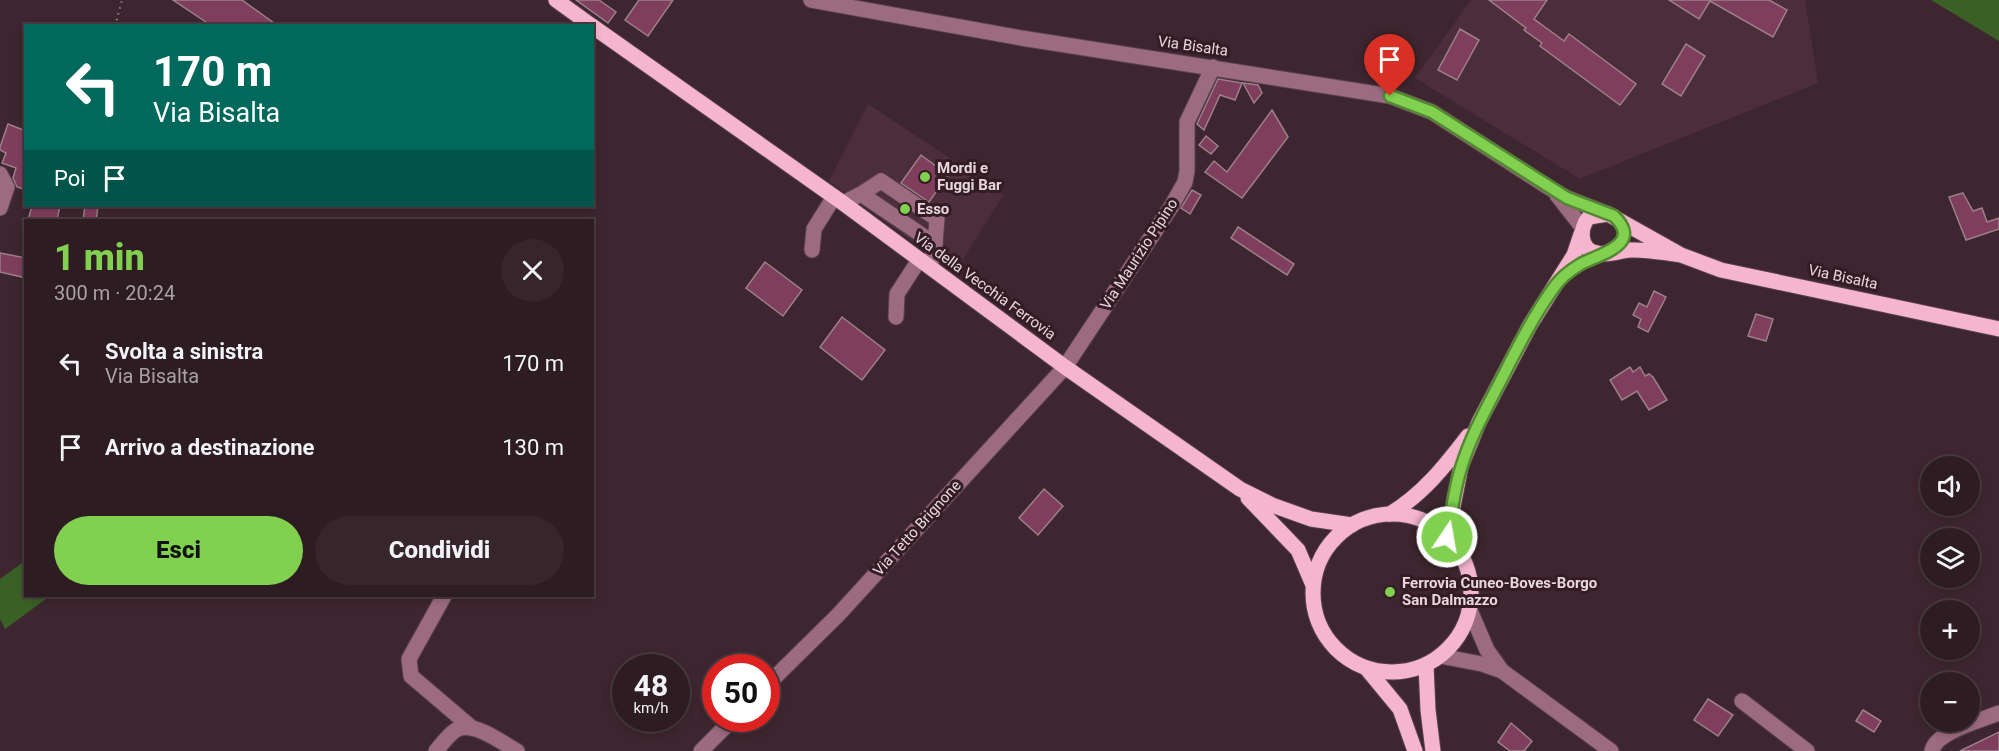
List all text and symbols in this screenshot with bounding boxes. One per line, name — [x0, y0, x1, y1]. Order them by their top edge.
street label: Via Bisalta — [1157, 32, 1229, 60]
pin — [1364, 34, 1415, 96]
icon: arrive — [1373, 43, 1406, 76]
text: 170 m — [153, 47, 272, 96]
icon: left — [54, 48, 132, 126]
text: Via Bisalta — [153, 97, 280, 129]
place label: Mordi e Fuggi Bar — [937, 159, 1002, 194]
icon: arrive — [98, 162, 131, 195]
text: Poi — [54, 166, 86, 191]
marker: Mordi e Fuggi Bar — [918, 170, 932, 184]
street label: Via Maurizio Pipino — [1096, 195, 1182, 313]
place label: Esso — [917, 200, 949, 218]
marker: Esso — [898, 202, 912, 216]
street label: Via della Vecchia Ferrovia — [911, 228, 1059, 344]
text: 1 min — [54, 237, 145, 279]
button: close — [501, 239, 564, 302]
street label: Via Bisalta — [1807, 261, 1879, 293]
text: 300 m · 20:24 — [54, 281, 175, 305]
text: Svolta a sinistra — [105, 339, 263, 364]
icon: left — [54, 347, 87, 380]
text: 170 m — [502, 351, 564, 376]
text: Via Bisalta — [105, 364, 199, 388]
icon: arrive — [54, 431, 87, 464]
text: Arrivo a destinazione — [105, 435, 314, 460]
text: 130 m — [502, 435, 564, 460]
map controls — [1920, 456, 1980, 732]
button: sound — [1920, 456, 1980, 516]
street label: Via Tetto Brignone — [869, 476, 965, 580]
position arrow — [1415, 505, 1479, 569]
button: Esci — [54, 516, 303, 585]
button: Condividi — [315, 516, 564, 585]
button: layers — [1920, 528, 1980, 588]
place label: Ferrovia Cuneo-Boves-Borgo San Dalmazzo — [1402, 574, 1597, 609]
marker: Ferrovia Cuneo-Boves-Borgo San Dalmazzo — [1383, 585, 1397, 599]
button: + — [1920, 600, 1980, 660]
speed limit sign: 50 — [702, 654, 780, 732]
text: 48 — [634, 668, 668, 703]
button: − — [1920, 672, 1980, 732]
text: km/h — [633, 699, 669, 717]

